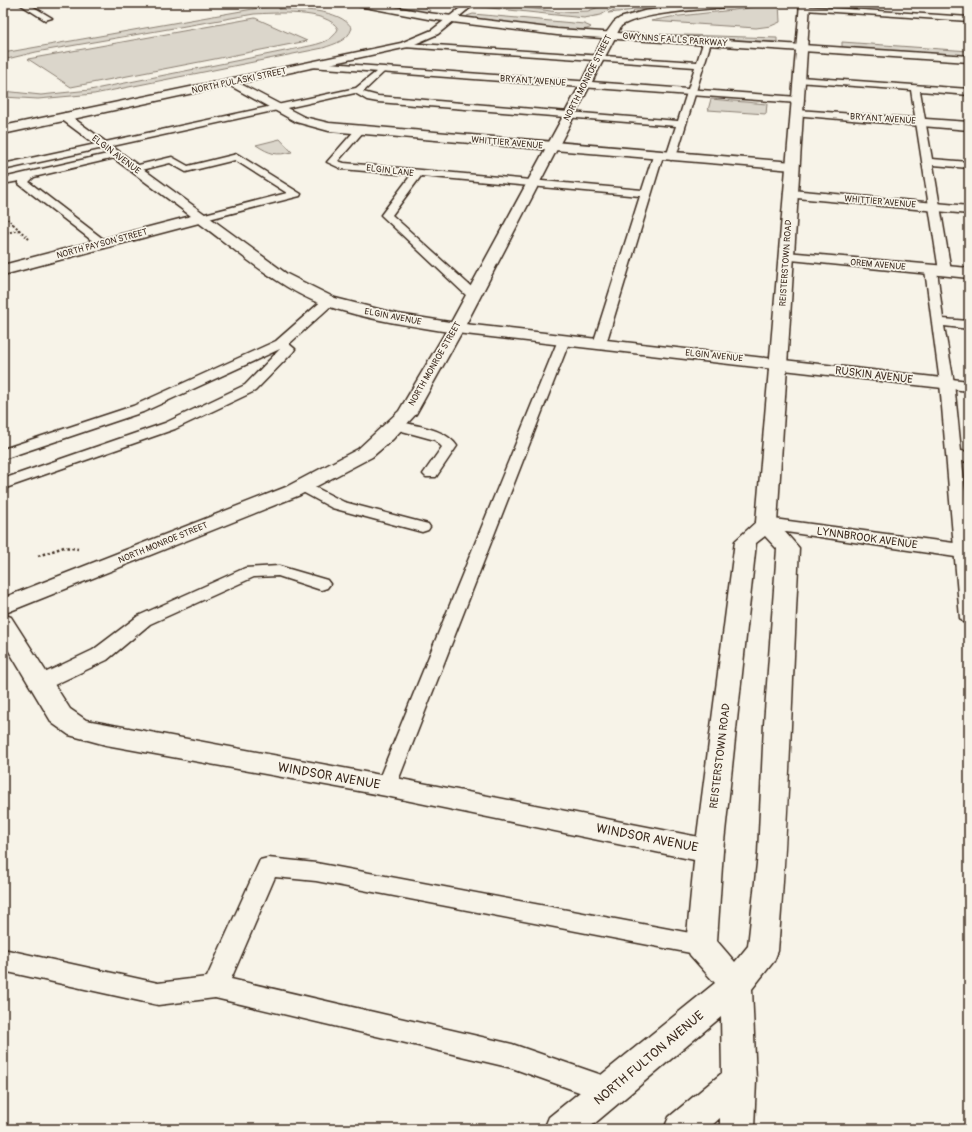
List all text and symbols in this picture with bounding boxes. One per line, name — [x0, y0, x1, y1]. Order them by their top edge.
street label: GWYNNS FALLS PARKWAY — [622, 31, 728, 49]
street label: NORTH MONROE STREET — [561, 33, 615, 123]
street label: NORTH PULASKI STREET — [191, 66, 287, 96]
street label: BRYANT AVENUE — [500, 73, 567, 89]
street label: BRYANT AVENUE — [850, 111, 917, 127]
street label: ELGIN AVENUE — [90, 133, 143, 177]
street label: WHITTIER AVENUE — [471, 134, 544, 152]
street label: ELGIN LANE — [366, 163, 415, 179]
street label: WHITTIER AVENUE — [844, 193, 917, 211]
street label: REISTERSTOWN ROAD — [777, 219, 795, 307]
street label: NORTH PAYSON STREET — [55, 227, 149, 261]
street label: OREM AVENUE — [850, 257, 907, 273]
street label: ELGIN AVENUE — [364, 306, 423, 328]
street label: NORTH MONROE STREET — [406, 320, 464, 408]
street label: ELGIN AVENUE — [685, 348, 744, 365]
street label: RUSKIN AVENUE — [834, 364, 914, 386]
street label: NORTH MONROE STREET — [117, 520, 209, 566]
street label: LYNNBROOK AVENUE — [816, 524, 919, 552]
street label: REISTERSTOWN ROAD — [707, 703, 733, 809]
street label: WINDSOR AVENUE — [277, 759, 382, 793]
street label: WINDSOR AVENUE — [595, 820, 700, 856]
street label: NORTH FULTON AVENUE — [591, 1007, 707, 1109]

